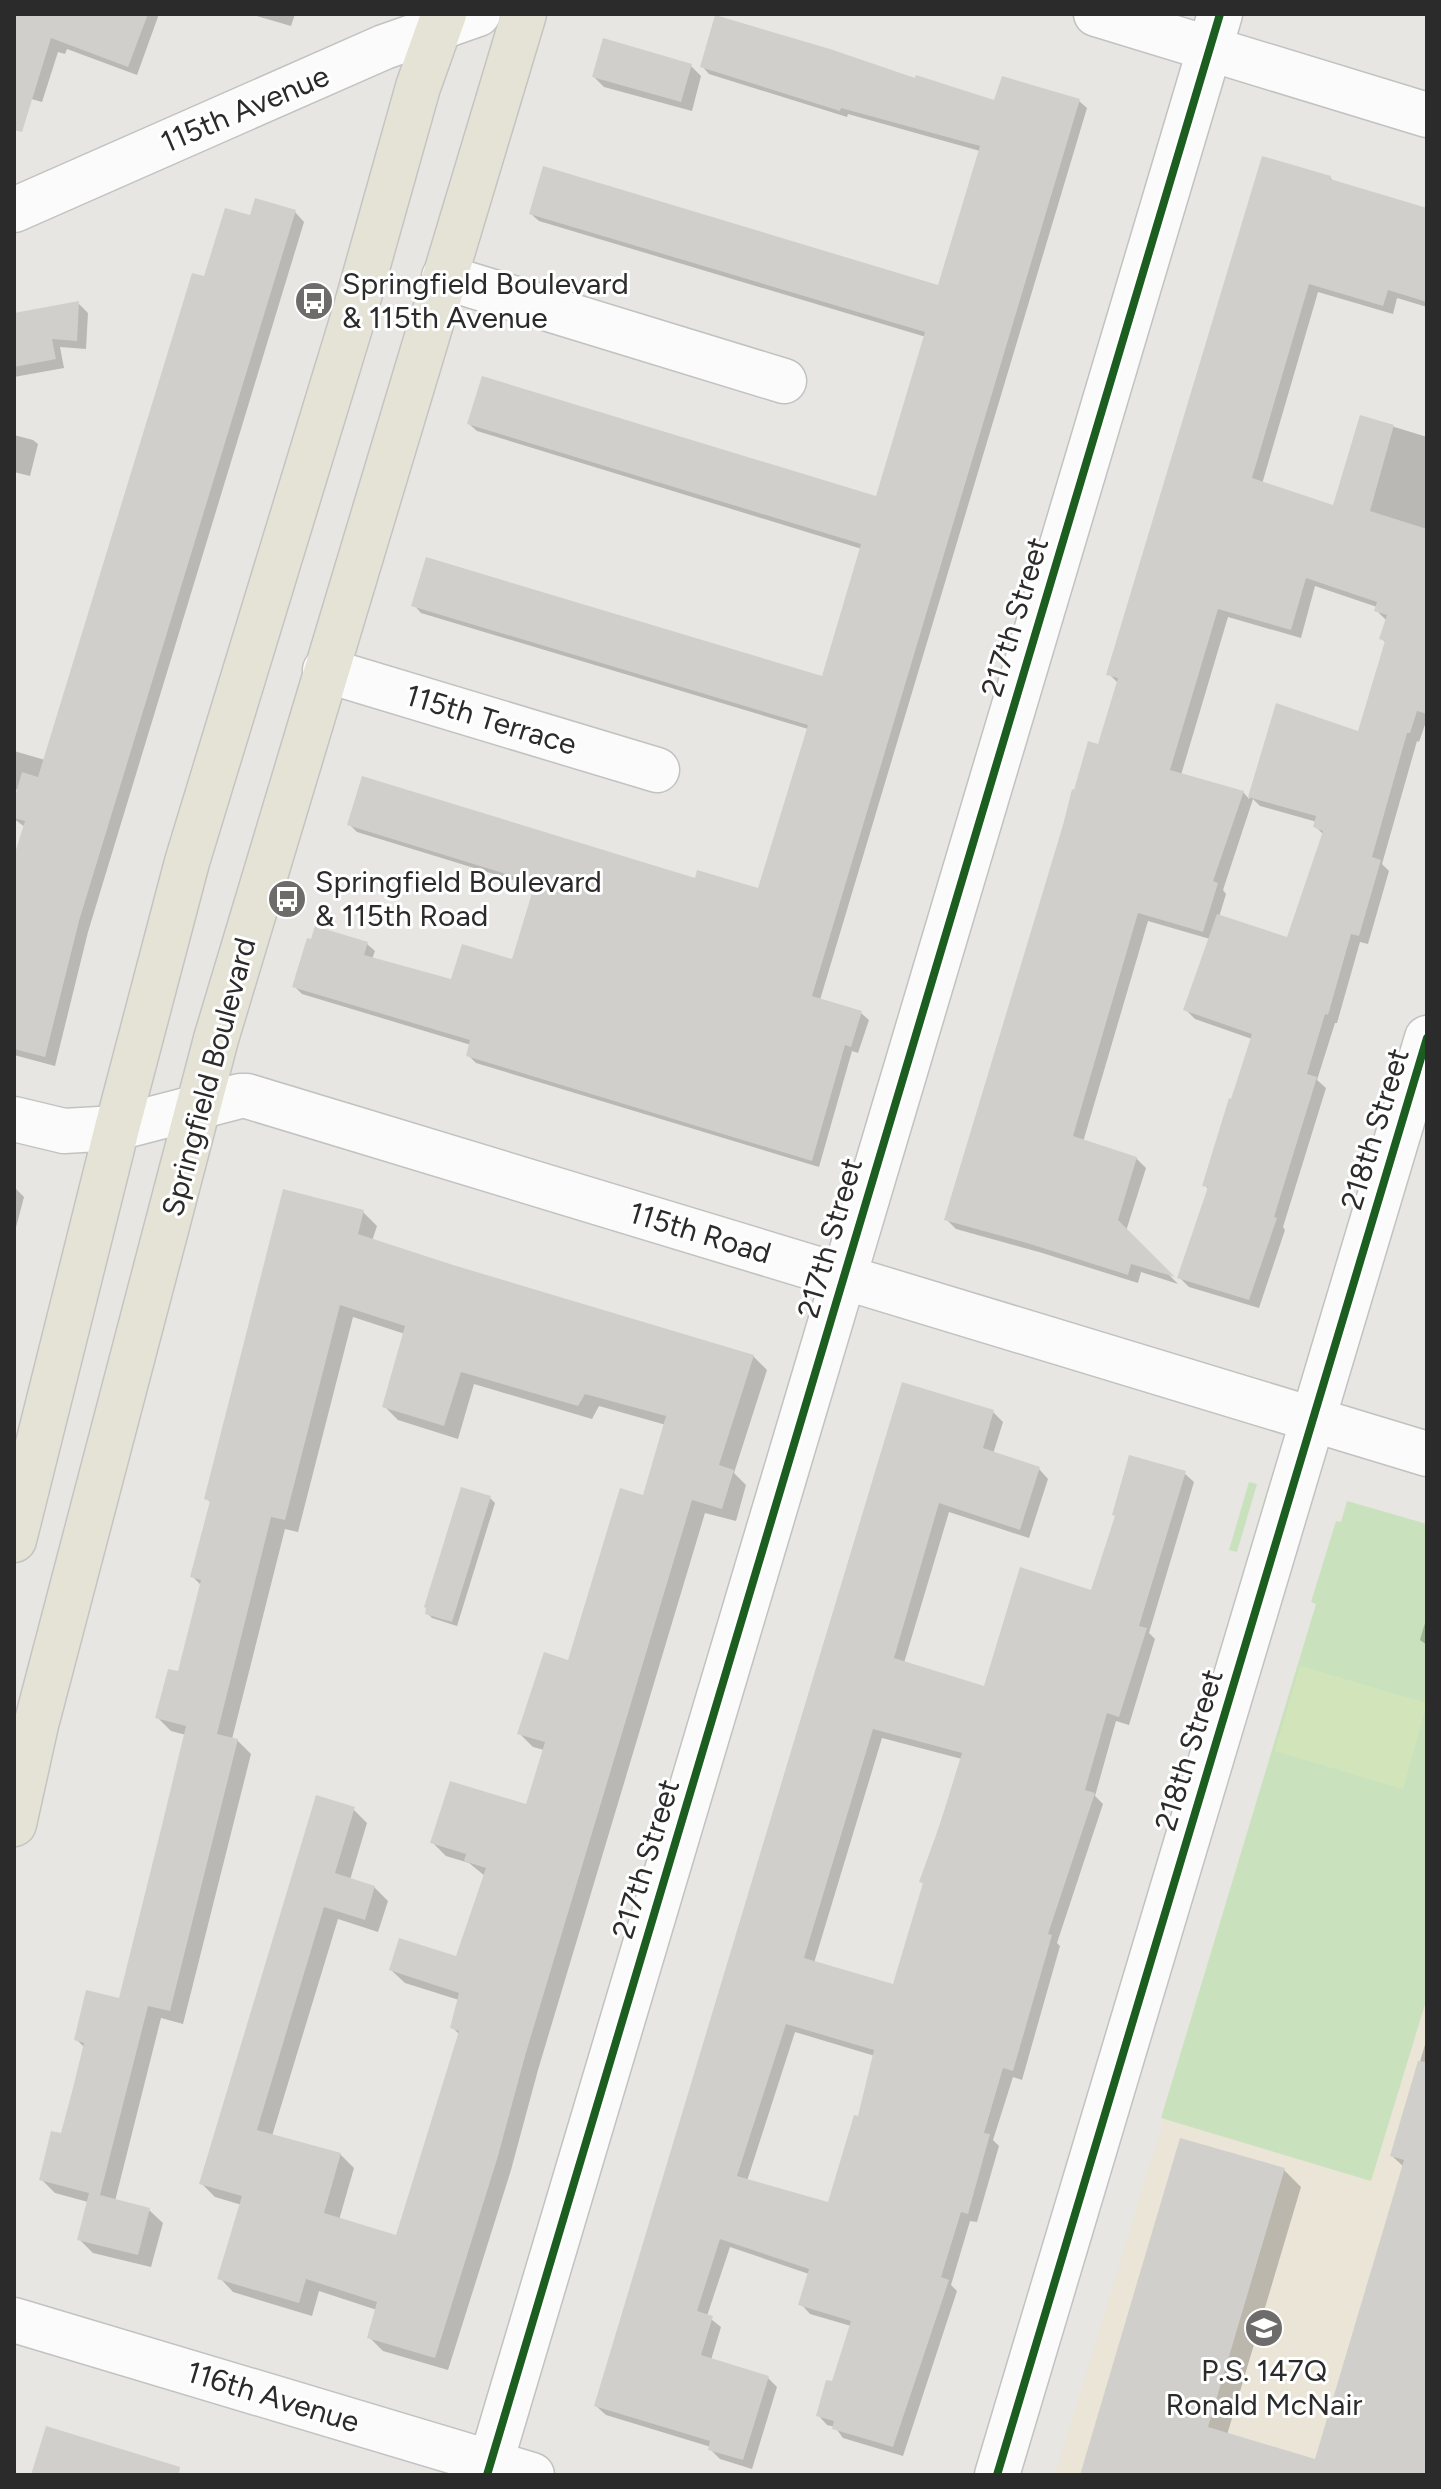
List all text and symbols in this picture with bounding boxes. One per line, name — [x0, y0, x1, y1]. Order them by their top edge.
street label: 115th Avenue — [155, 57, 334, 161]
place label: Springfield Boulevard & 115th Avenue — [342, 265, 629, 336]
bus stop icon: Springfield Boulevard & 115th Avenue — [293, 280, 335, 322]
street label: 217th Street — [973, 533, 1056, 701]
street label: 115th Terrace — [401, 676, 581, 763]
place label: Springfield Boulevard & 115th Road — [315, 863, 602, 934]
bus stop icon: Springfield Boulevard & 115th Road — [266, 878, 308, 920]
street label: Springfield Boulevard — [154, 934, 264, 1220]
street label: 218th Street — [1332, 1044, 1417, 1214]
street label: 217th Street — [789, 1154, 870, 1322]
street label: 115th Road — [625, 1193, 776, 1272]
street label: 218th Street — [1146, 1665, 1231, 1835]
street label: 217th Street — [604, 1775, 687, 1943]
school or university icon: P.S. 147Q Ronald McNair — [1243, 2307, 1285, 2349]
place label: P.S. 147Q Ronald McNair — [1165, 2352, 1363, 2423]
street label: 116th Avenue — [182, 2353, 364, 2440]

